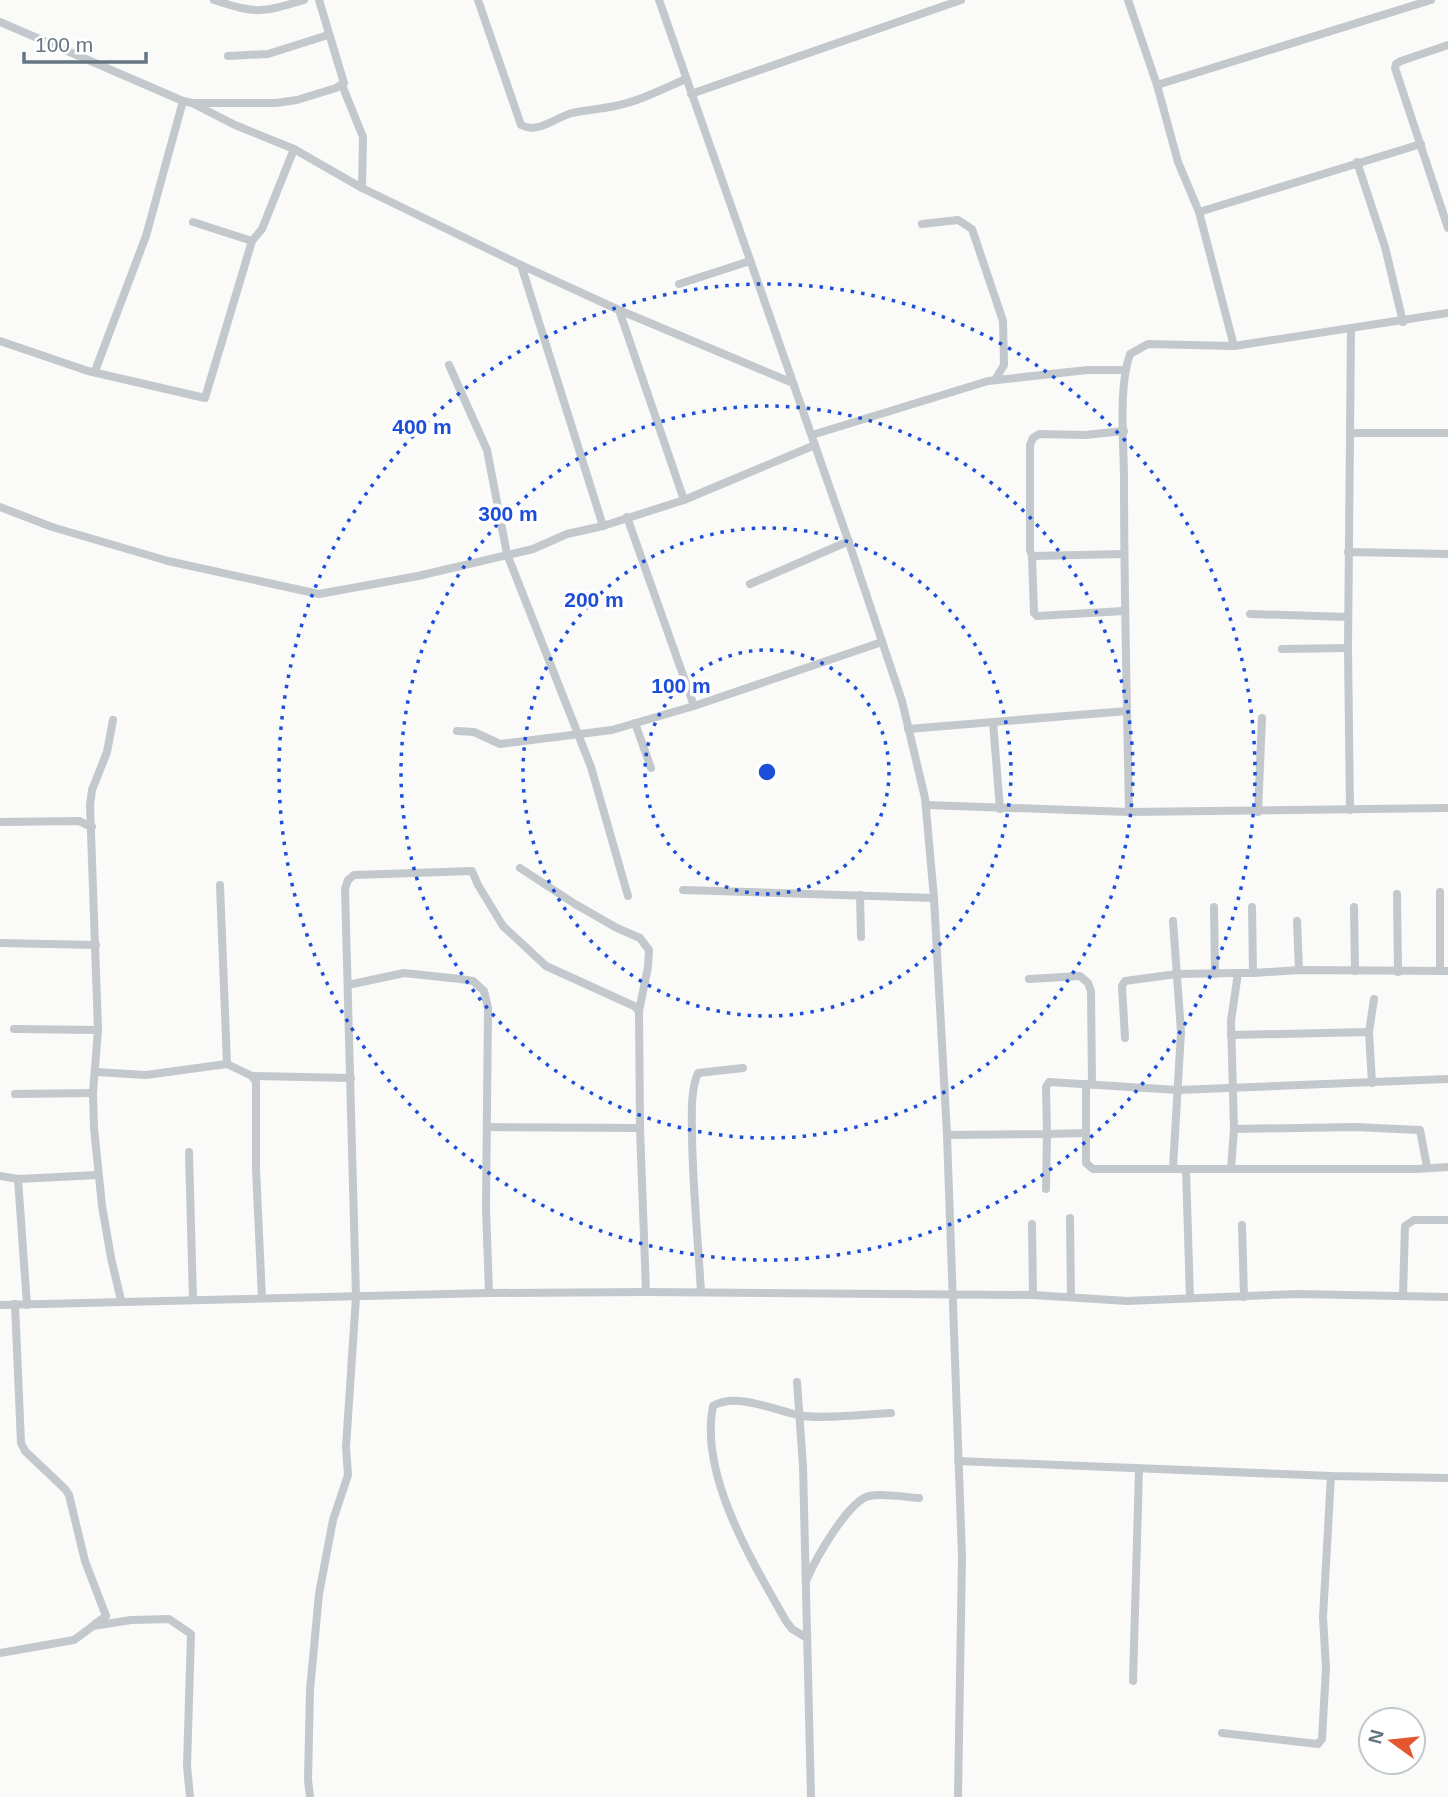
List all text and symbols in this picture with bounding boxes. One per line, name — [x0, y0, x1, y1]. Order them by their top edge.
scale bar — [24, 21, 147, 65]
text: 100 m — [35, 33, 93, 56]
text: 400 m — [392, 415, 452, 438]
text: 300 m — [478, 502, 538, 525]
text: 200 m — [564, 588, 624, 611]
text: 100 m — [651, 674, 711, 697]
centre of rings — [755, 760, 779, 784]
north arrow — [1357, 1706, 1427, 1776]
text: N — [1364, 1727, 1388, 1746]

